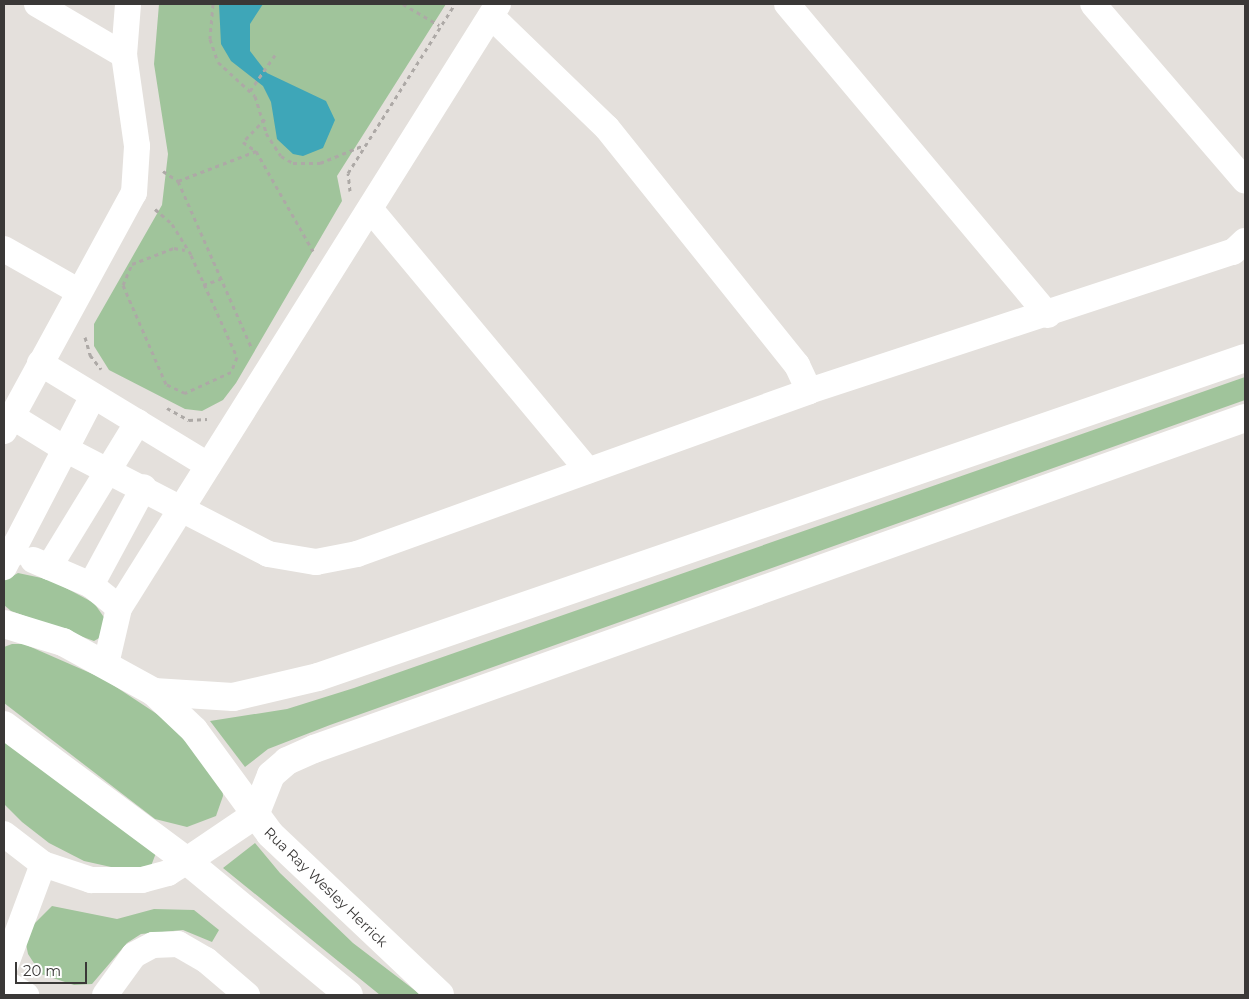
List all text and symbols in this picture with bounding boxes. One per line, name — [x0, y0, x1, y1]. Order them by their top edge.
street label: Rua Ray Wesley Herrick — [261, 824, 391, 950]
scale bar — [18, 952, 90, 984]
text: 20 m — [23, 961, 61, 980]

